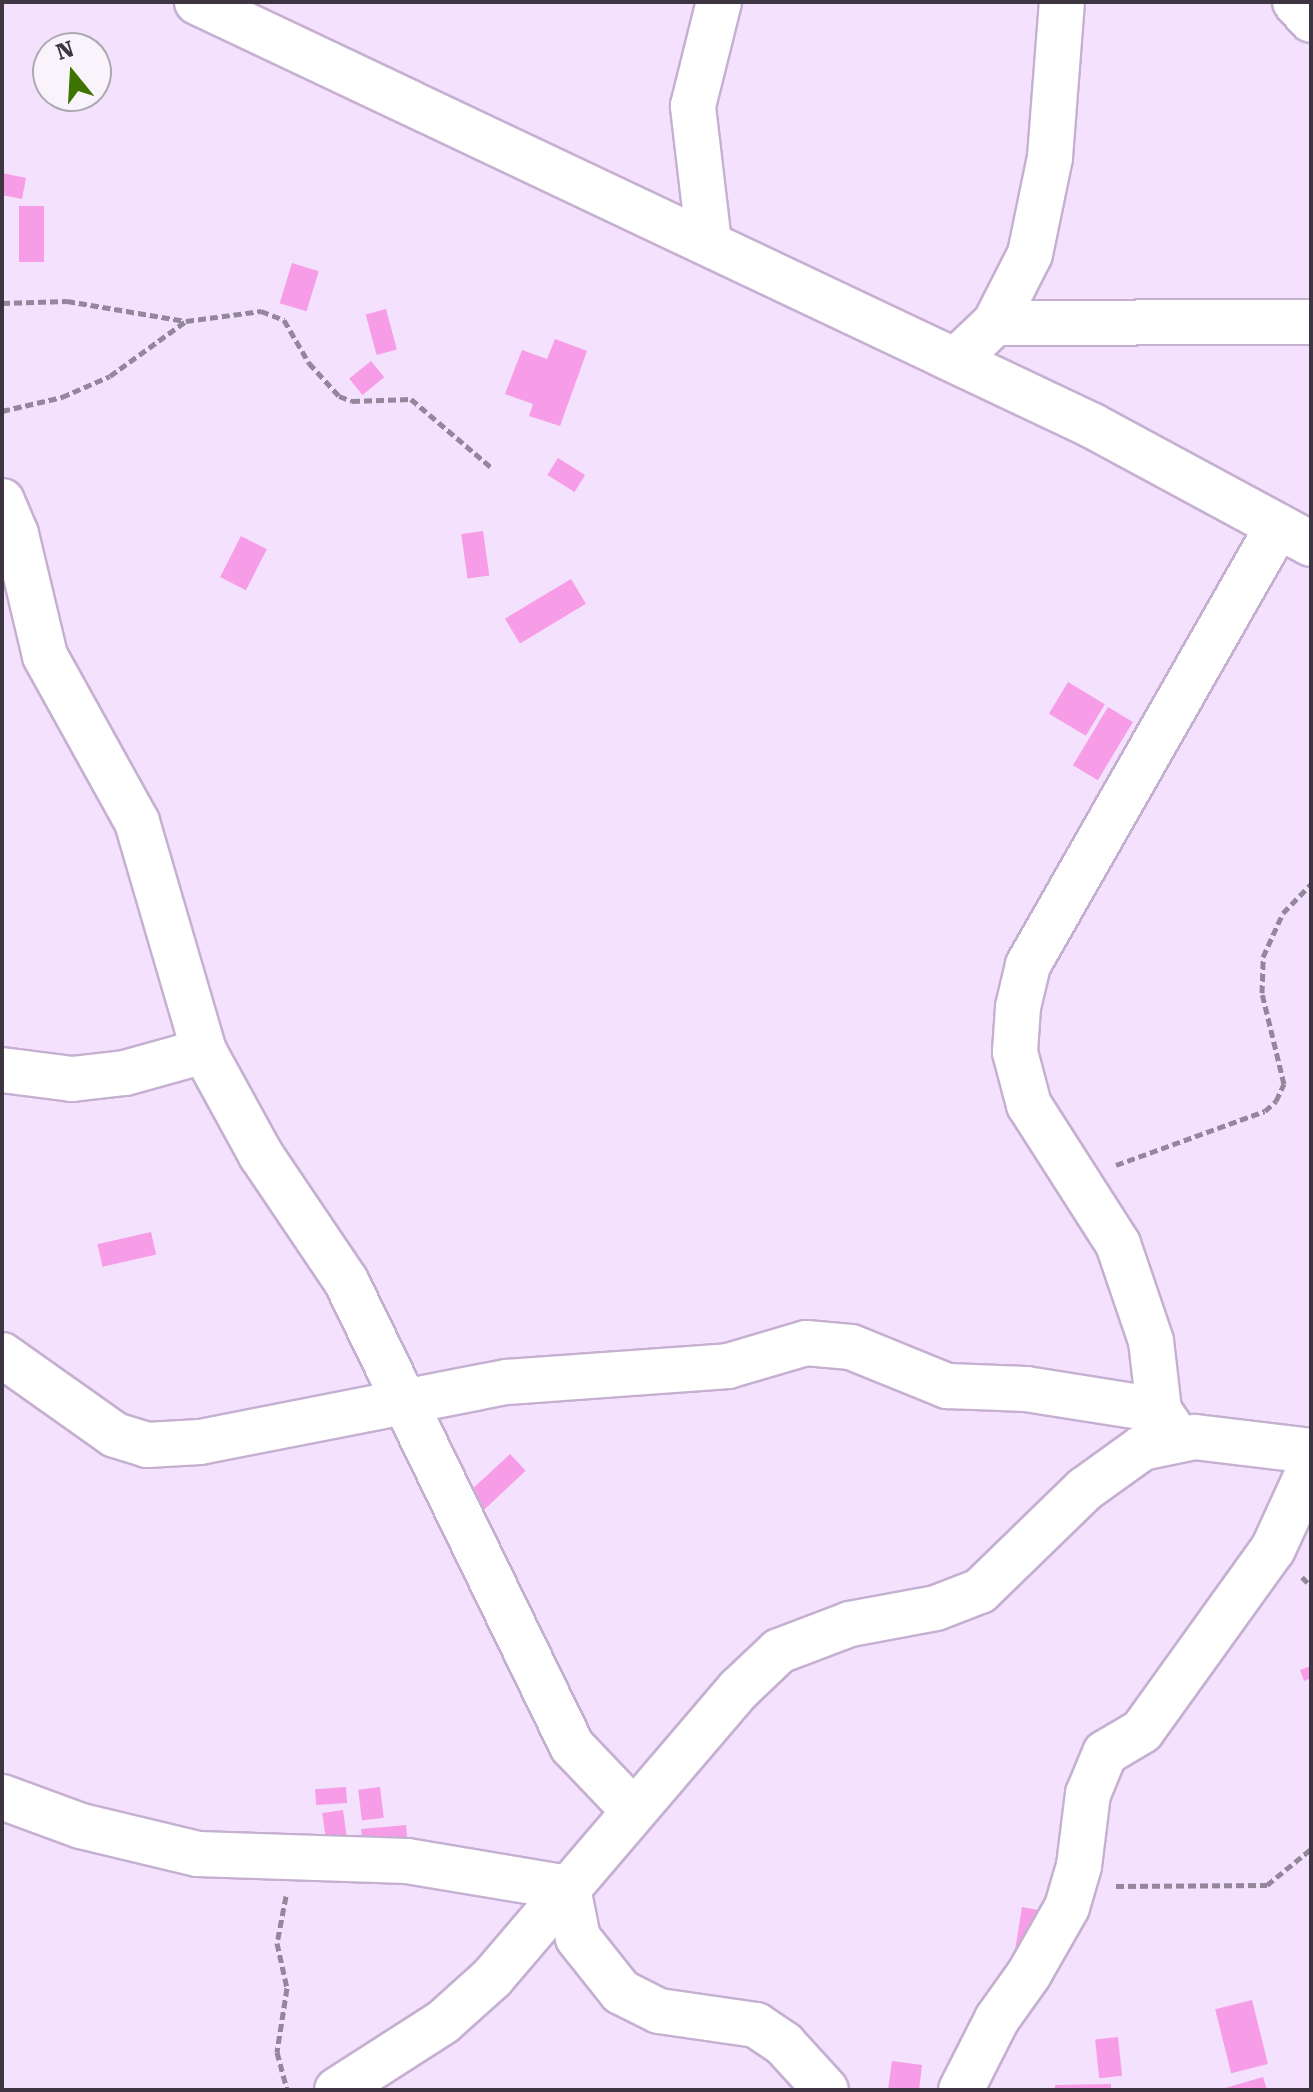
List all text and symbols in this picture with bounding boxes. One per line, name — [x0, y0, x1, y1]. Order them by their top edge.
north arrow — [32, 32, 112, 112]
text: N — [53, 36, 77, 65]

